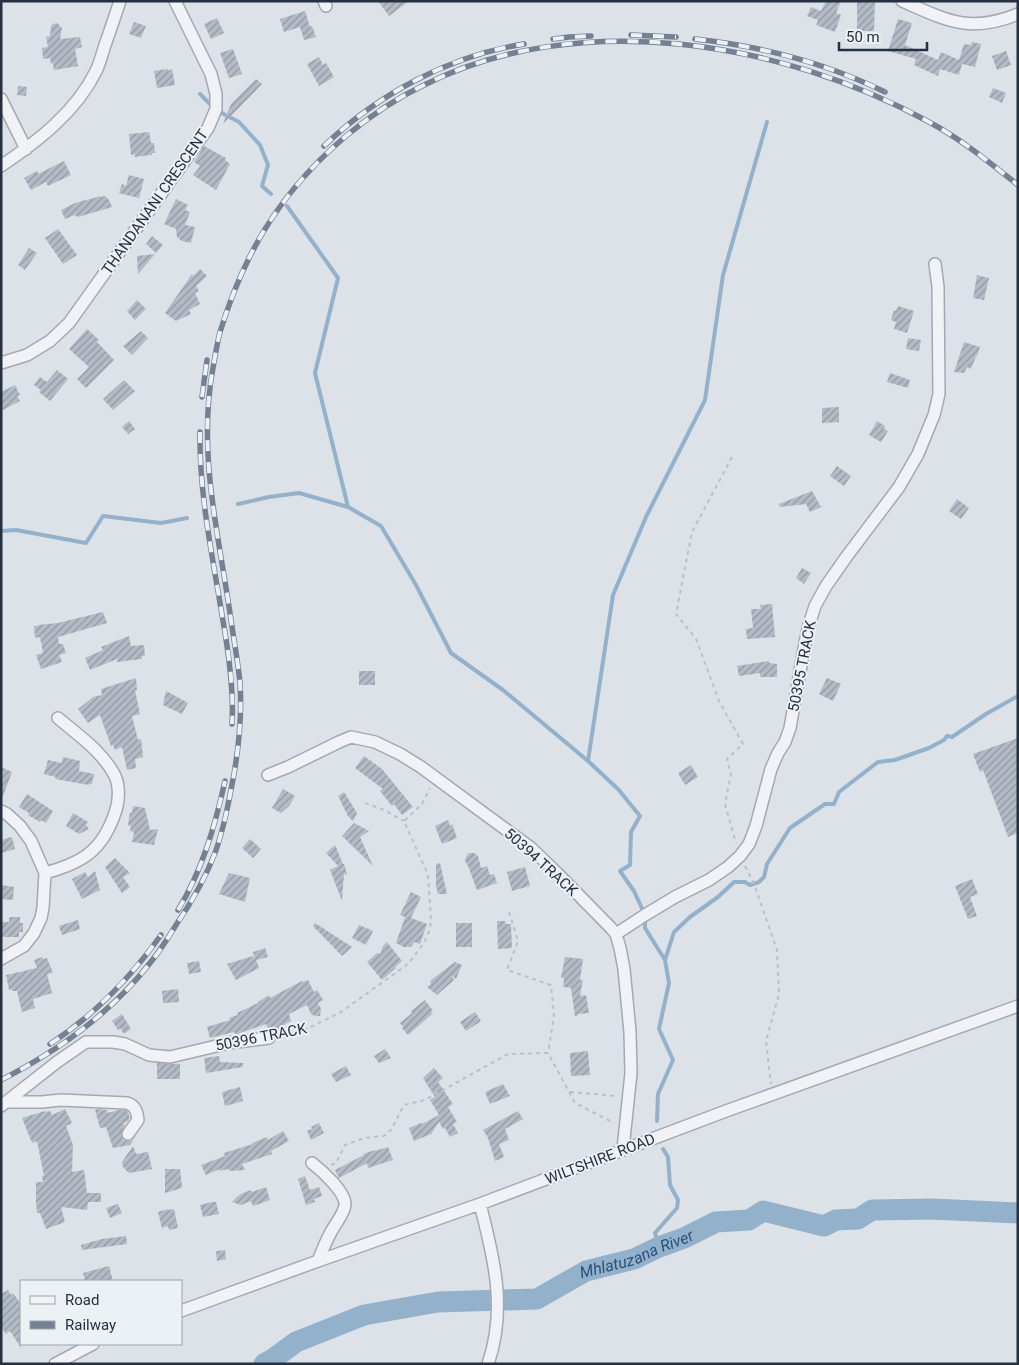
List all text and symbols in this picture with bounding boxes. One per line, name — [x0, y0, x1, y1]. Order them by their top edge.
scale bar — [839, 20, 926, 52]
text: 50 m — [846, 28, 880, 46]
street label: THANDANANI CRESCENT — [98, 126, 212, 278]
street label: 50395 TRACK — [784, 618, 820, 713]
street label: 50394 TRACK — [501, 824, 582, 900]
street label: 50396 TRACK — [214, 1019, 309, 1055]
street label: WILTSHIRE ROAD — [542, 1130, 658, 1188]
water label: Mhlatuzana River — [578, 1225, 697, 1282]
legend — [20, 1280, 182, 1345]
text: Road — [65, 1291, 99, 1309]
text: Railway — [65, 1316, 116, 1334]

